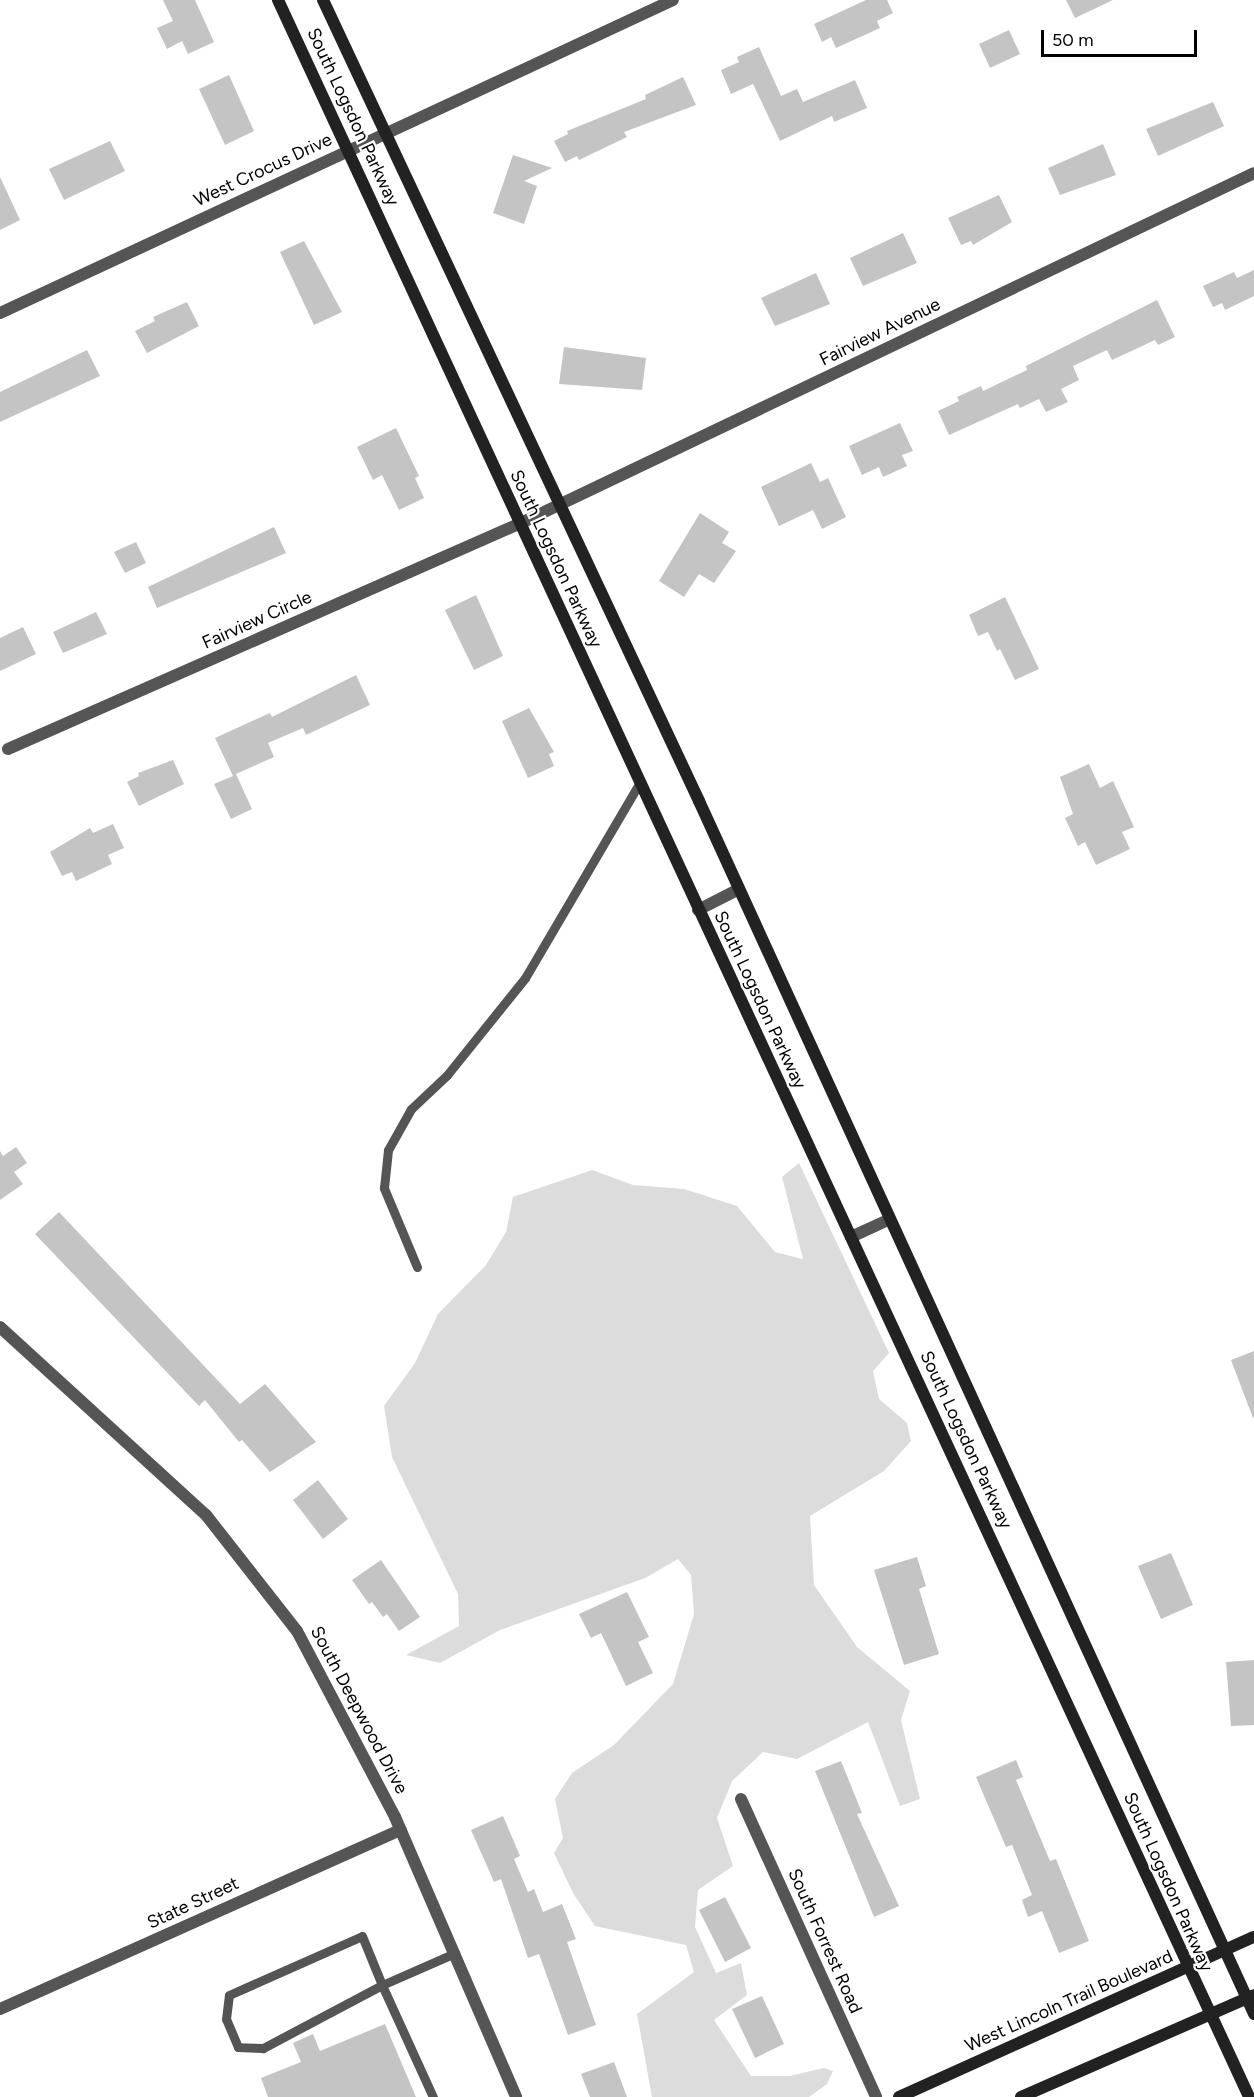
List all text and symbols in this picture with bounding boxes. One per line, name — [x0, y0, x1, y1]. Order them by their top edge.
scale bar — [1044, 18, 1200, 56]
street label: South Logsdon Parkway — [302, 25, 404, 209]
text: 50 m — [1052, 29, 1094, 51]
street label: West Crocus Drive — [191, 129, 335, 211]
street label: Fairview Avenue — [816, 293, 944, 371]
street label: South Logsdon Parkway — [505, 467, 607, 651]
street label: Fairview Circle — [199, 586, 315, 654]
street label: South Logsdon Parkway — [709, 908, 811, 1092]
street label: South Logsdon Parkway — [915, 1348, 1017, 1532]
street label: South Deepwood Drive — [306, 1623, 412, 1797]
street label: South Logsdon Parkway — [1119, 1789, 1217, 1975]
street label: South Forrest Road — [783, 1865, 867, 2017]
street label: State Street — [144, 1872, 242, 1934]
street label: West Lincoln Trail Boulevard — [962, 1945, 1176, 2057]

